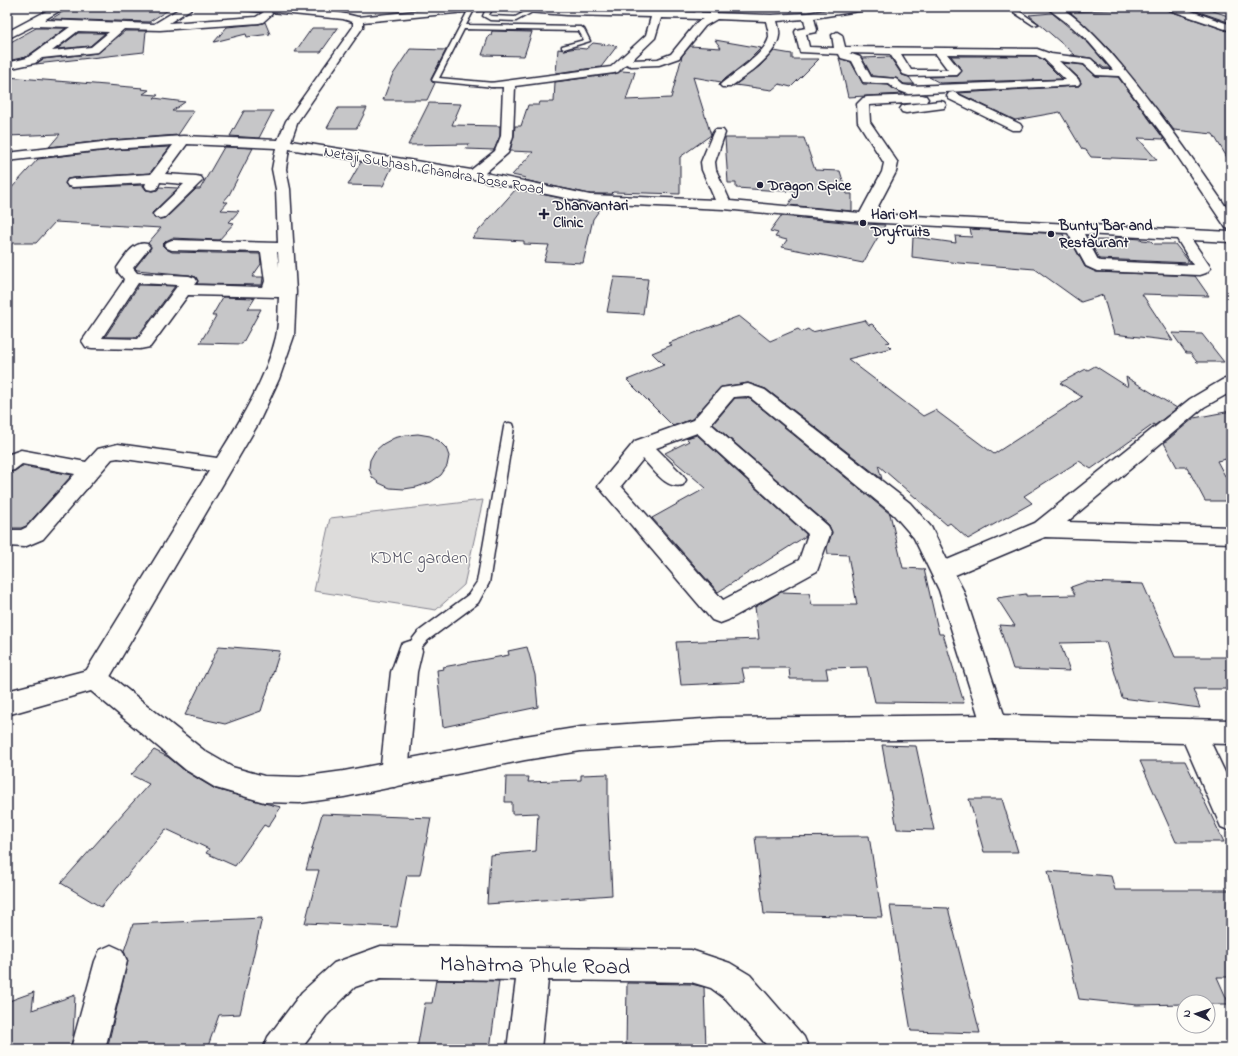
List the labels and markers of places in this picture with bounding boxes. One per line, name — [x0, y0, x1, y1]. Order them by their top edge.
place label: Dragon Spice — [767, 175, 853, 199]
marker: Dragon Spice — [755, 180, 765, 190]
place label: Dhanvantari Clinic — [552, 195, 629, 234]
place label: Hari OM Dryfruits — [870, 204, 930, 245]
marker: Dhanvantari Clinic — [538, 208, 550, 220]
place label: Bunty Bar and Restaurant — [1058, 215, 1153, 254]
marker: Hari OM Dryfruits — [858, 218, 868, 228]
marker: Bunty Bar and Restaurant — [1046, 229, 1056, 239]

